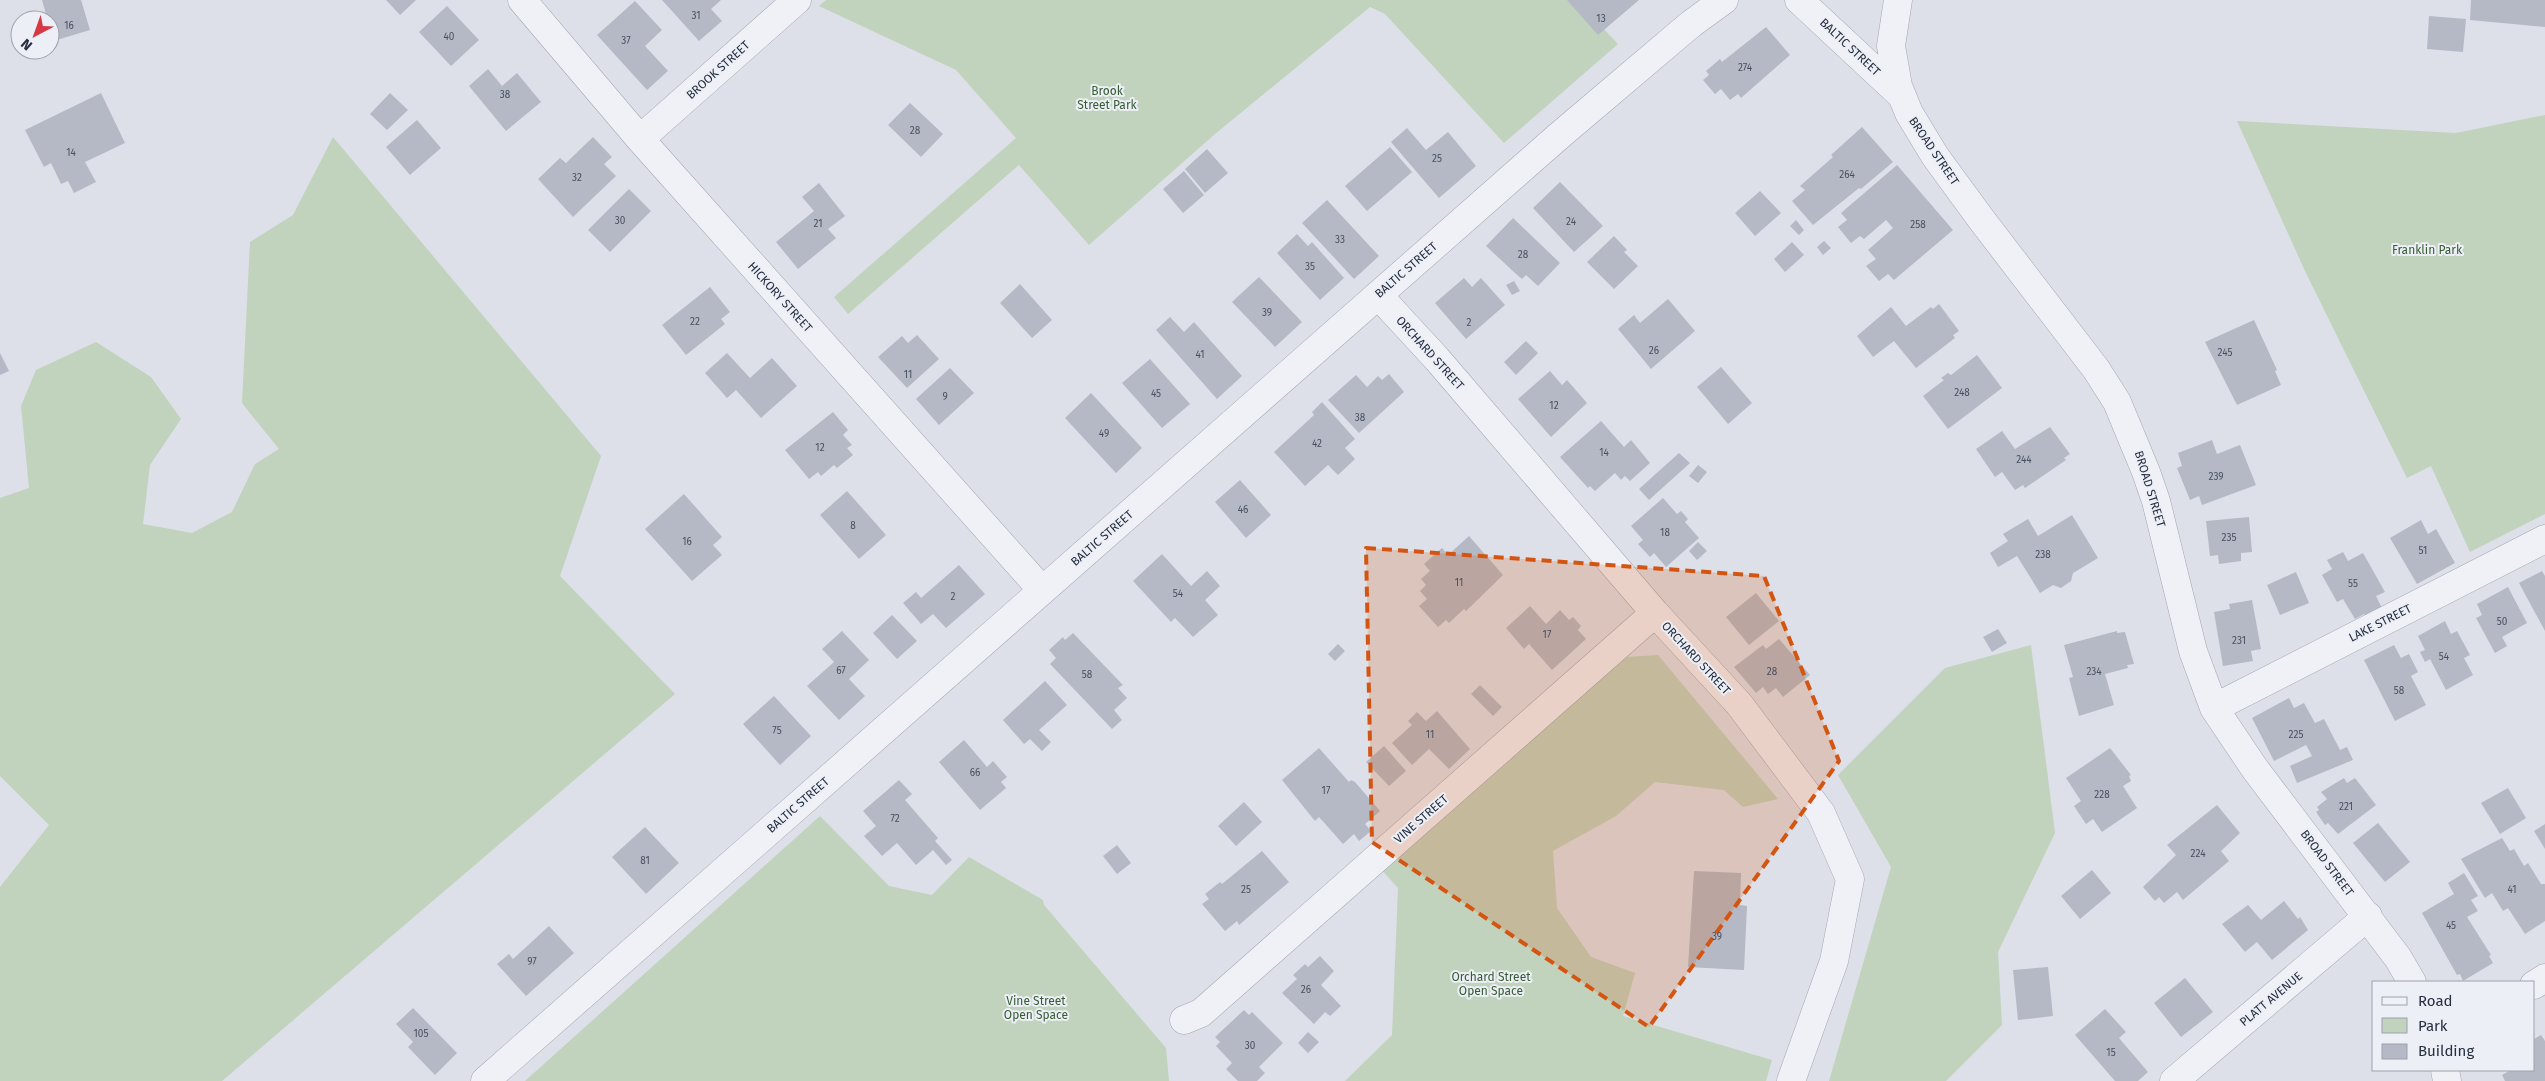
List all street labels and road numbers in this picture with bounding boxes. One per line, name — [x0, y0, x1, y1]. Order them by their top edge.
street label: BALTIC STREET — [1817, 15, 1884, 79]
street label: BROOK STREET — [684, 37, 753, 102]
street label: BROAD STREET — [1906, 114, 1962, 188]
street label: BALTIC STREET — [1372, 239, 1440, 301]
street label: HICKORY STREET — [745, 259, 816, 335]
street label: ORCHARD STREET — [1393, 313, 1467, 393]
street label: BROAD STREET — [2132, 449, 2169, 530]
street label: BALTIC STREET — [1068, 507, 1136, 569]
street label: LAKE STREET — [2346, 601, 2414, 645]
street label: ORCHARD STREET — [1659, 619, 1734, 698]
street label: BALTIC STREET — [764, 774, 832, 836]
street label: VINE STREET — [1391, 791, 1451, 846]
street label: BROAD STREET — [2298, 827, 2357, 899]
street label: PLATT AVENUE — [2237, 969, 2305, 1029]

